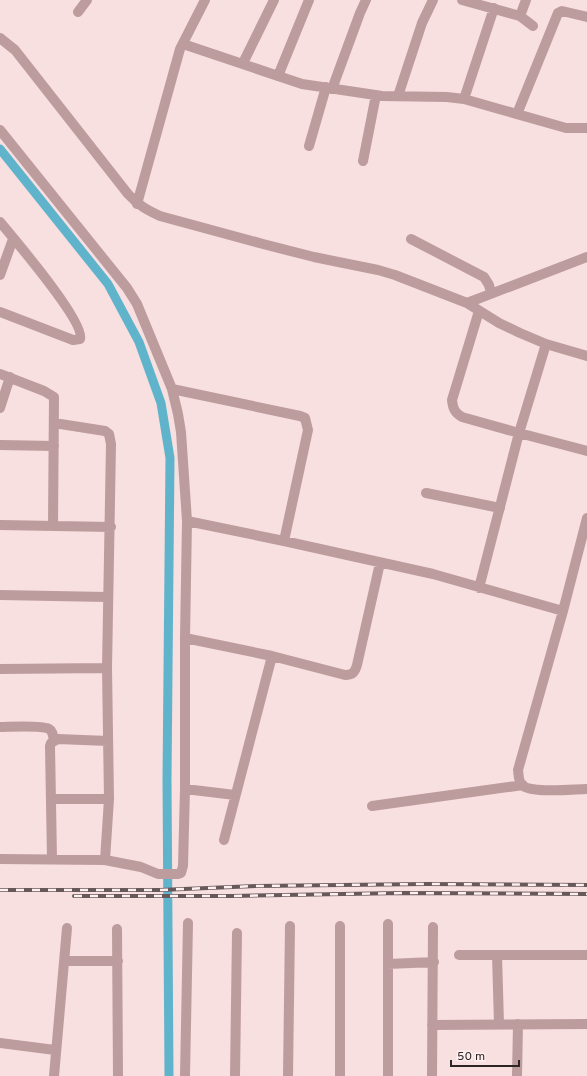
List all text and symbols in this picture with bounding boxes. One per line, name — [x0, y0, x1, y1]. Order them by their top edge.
scale bar — [451, 1042, 519, 1068]
text: 50 m — [457, 1049, 485, 1065]

